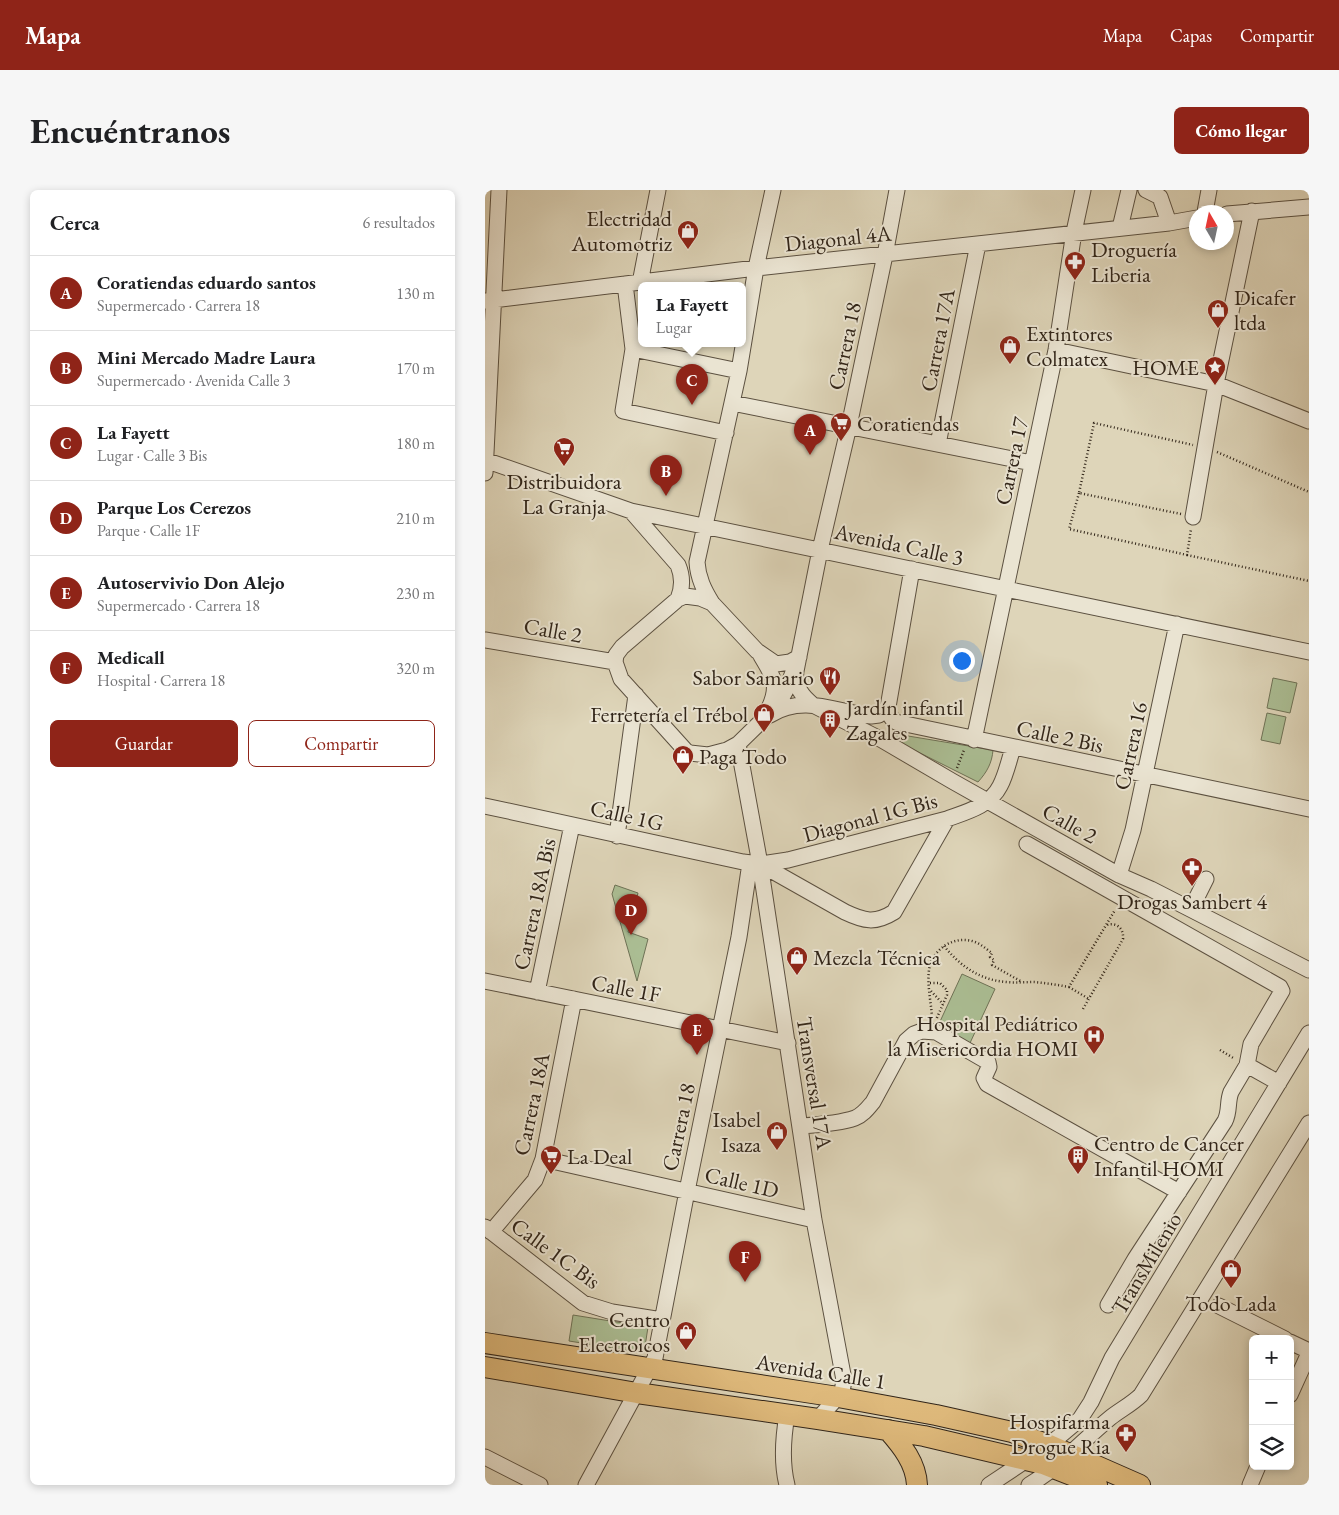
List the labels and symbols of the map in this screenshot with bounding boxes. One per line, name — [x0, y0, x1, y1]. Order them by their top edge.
place label: Electridad Automotriz — [570, 204, 673, 258]
north arrow — [1189, 205, 1234, 250]
street label: Diagonal 4A — [783, 218, 894, 259]
shop icon: Electridad Automotriz — [676, 219, 700, 250]
place label: Droguería Liberia — [1091, 235, 1177, 289]
pharmacy icon: Droguería Liberia — [1063, 250, 1087, 281]
place label: Dicafer ltda — [1234, 283, 1296, 337]
street label: Carrera 17A — [913, 285, 962, 394]
shop icon: Dicafer ltda — [1206, 298, 1230, 329]
street label: Carrera 18 — [821, 299, 868, 393]
place label: Extintores Colmatex — [1026, 319, 1113, 373]
shop icon: Extintores Colmatex — [998, 334, 1022, 365]
place label: HOME — [1132, 353, 1199, 382]
place icon: HOME — [1203, 355, 1227, 386]
pin: C — [676, 364, 708, 405]
place label: Coratiendas — [857, 409, 959, 438]
supermarket icon: Coratiendas — [829, 411, 853, 442]
pin: A — [794, 414, 826, 455]
street label: Carrera 17 — [988, 414, 1035, 508]
supermarket icon: Distribuidora La Granja — [552, 436, 576, 467]
pin: B — [650, 455, 682, 496]
place label: Distribuidora La Granja — [506, 467, 622, 521]
street label: Avenida Calle 3 — [831, 516, 966, 572]
street label: Calle 2 — [522, 611, 585, 650]
your location — [949, 648, 975, 674]
place label: Sabor Samario — [692, 663, 814, 692]
restaurant icon: Sabor Samario — [818, 665, 842, 696]
place label: Jardín infantil Zagales — [844, 693, 964, 747]
street label: Carrera 16 — [1107, 699, 1154, 793]
place label: Ferretería el Trébol — [590, 700, 748, 729]
shop icon: Ferretería el Trébol — [752, 702, 776, 733]
building icon: Jardín infantil Zagales — [818, 708, 842, 739]
street label: Calle 2 Bis — [1014, 713, 1106, 760]
place label: Paga Todo — [699, 742, 787, 771]
shop icon: Paga Todo — [671, 744, 695, 775]
street label: Diagonal 1G Bis — [800, 786, 940, 849]
street label: Calle 1G — [587, 793, 666, 838]
street label: Calle 2 — [1037, 797, 1103, 851]
street label: Carrera 18A Bis — [506, 835, 563, 973]
pharmacy icon: Drogas Sambert 4 — [1180, 856, 1204, 887]
place label: Drogas Sambert 4 — [1117, 887, 1267, 916]
pin: D — [615, 894, 647, 935]
place label: Mezcla Técnica — [813, 943, 941, 972]
shop icon: Mezcla Técnica — [785, 945, 809, 976]
street label: Calle 1F — [589, 968, 663, 1009]
place label: Hospital Pediátrico la Misericordia HOMI — [888, 1009, 1079, 1063]
pin: E — [681, 1014, 713, 1055]
street label: Transversal 17A — [790, 1014, 839, 1152]
hospital icon: Hospital Pediátrico la Misericordia HOMI — [1082, 1024, 1106, 1055]
street label: Carrera 18A — [506, 1049, 557, 1158]
street label: Carrera 18 — [655, 1080, 702, 1174]
place label: Isabel Isaza — [712, 1105, 761, 1159]
shop icon: Isabel Isaza — [765, 1120, 789, 1151]
place label: Centro de Cancer Infantil HOMI — [1094, 1129, 1245, 1183]
place label: La Deal — [567, 1142, 632, 1171]
supermarket icon: La Deal — [539, 1144, 563, 1175]
building icon: Centro de Cancer Infantil HOMI — [1066, 1144, 1090, 1175]
street label: Calle 1D — [702, 1160, 782, 1205]
street label: TransMilenio — [1105, 1207, 1188, 1320]
street label: Calle 1C Bis — [505, 1211, 606, 1296]
pin: F — [729, 1241, 761, 1282]
shop icon: Todo Lada — [1219, 1258, 1243, 1289]
place label: Todo Lada — [1185, 1289, 1277, 1318]
place label: Centro Electroicos — [578, 1305, 670, 1359]
shop icon: Centro Electroicos — [674, 1320, 698, 1351]
street label: Avenida Calle 1 — [753, 1347, 888, 1396]
place label: Hospifarma Drogue Ria — [1009, 1407, 1110, 1461]
pharmacy icon: Hospifarma Drogue Ria — [1114, 1422, 1138, 1453]

